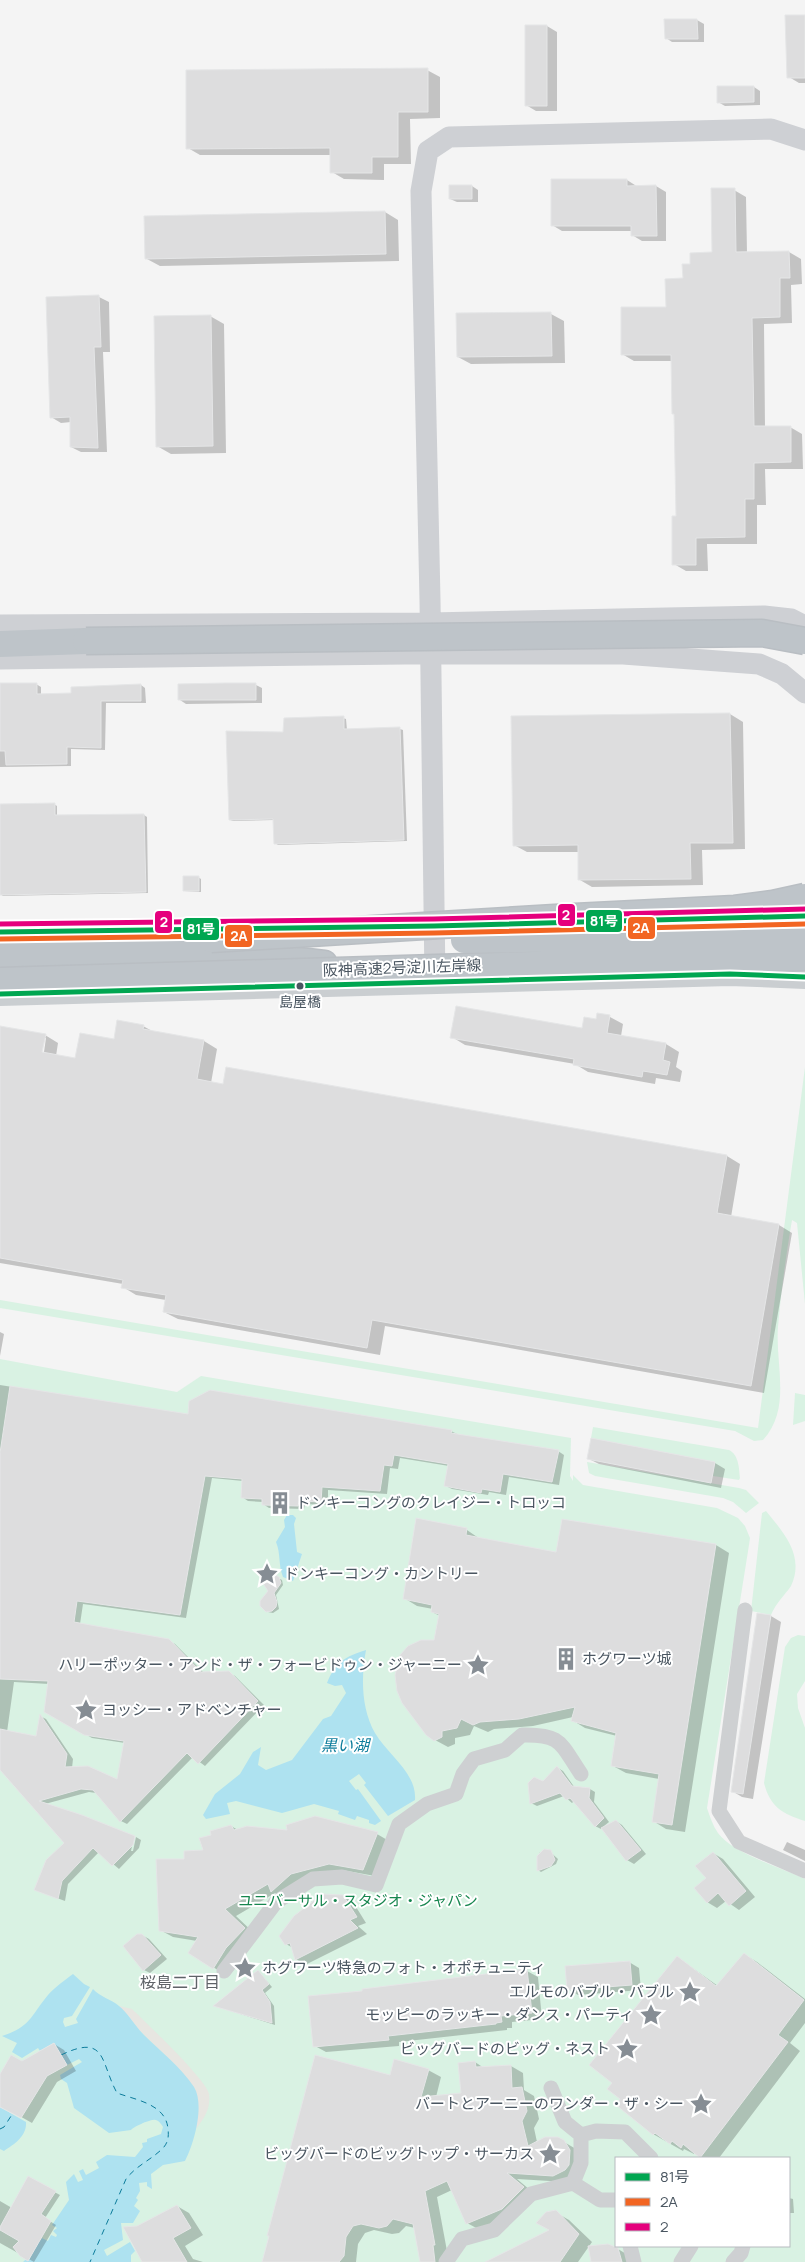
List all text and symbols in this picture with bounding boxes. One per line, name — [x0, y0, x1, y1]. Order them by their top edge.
line badge: 2 — [557, 903, 576, 927]
text: 2 — [562, 905, 570, 924]
line badge: 81号 — [585, 909, 623, 933]
line badge: 2 — [154, 910, 173, 934]
text: 81号 — [590, 911, 618, 930]
text: 2 — [160, 912, 168, 931]
line badge: 2A — [627, 916, 656, 940]
line badge: 81号 — [182, 917, 220, 941]
text: 2A — [632, 918, 650, 937]
text: 81号 — [187, 919, 215, 938]
line badge: 2A — [224, 924, 253, 948]
text: 2A — [230, 926, 248, 945]
street label: 阪神高速2号淀川左岸線 — [322, 954, 482, 981]
marker: 島屋橋 — [295, 981, 305, 991]
place label: 島屋橋 — [279, 992, 321, 1011]
building icon: ドンキーコングのクレイジー・トロッコ — [267, 1490, 293, 1516]
place label: ドンキーコングのクレイジー・トロッコ — [296, 1492, 566, 1513]
place icon: ドンキーコング・カントリー — [254, 1561, 280, 1587]
place label: ドンキーコング・カントリー — [284, 1563, 479, 1584]
building icon: ホグワーツ城 — [553, 1646, 579, 1672]
place label: ホグワーツ城 — [582, 1648, 672, 1669]
place icon: ハリーポッター・アンド・ザ・フォービドゥン・ジャーニー — [465, 1652, 491, 1678]
place label: ハリーポッター・アンド・ザ・フォービドゥン・ジャーニー — [58, 1654, 462, 1675]
place icon: ヨッシー・アドベンチャー — [73, 1697, 99, 1723]
place label: ヨッシー・アドベンチャー — [102, 1699, 282, 1720]
water label: 黒い湖 — [321, 1734, 372, 1756]
park label: ユニバーサル・スタジオ・ジャパン — [238, 1890, 478, 1911]
place icon: ホグワーツ特急のフォト・オポチュニティ — [232, 1955, 258, 1981]
place label: ホグワーツ特急のフォト・オポチュニティ — [262, 1957, 546, 1978]
district label: 桜島二丁目 — [140, 1971, 220, 1993]
place icon: エルモのバブル・バブル — [677, 1979, 703, 2005]
place label: エルモのバブル・バブル — [509, 1981, 674, 2002]
place icon: モッピーのラッキー・ダンス・パーティ — [638, 2002, 664, 2028]
place label: モッピーのラッキー・ダンス・パーティ — [365, 2004, 634, 2025]
place icon: ビッグバードのビッグ・ネスト — [614, 2036, 640, 2062]
place label: ビッグバードのビッグ・ネスト — [400, 2038, 610, 2059]
place icon: バートとアーニーのワンダー・ザ・シー — [688, 2091, 714, 2117]
place label: バートとアーニーのワンダー・ザ・シー — [415, 2093, 684, 2114]
place icon: ビッグバードのビッグトップ・サーカス — [537, 2141, 563, 2167]
place label: ビッグバードのビッグトップ・サーカス — [264, 2143, 534, 2164]
legend — [615, 2157, 790, 2247]
text: 81号 — [660, 2166, 690, 2187]
text: 2A — [660, 2191, 678, 2212]
text: 2 — [660, 2216, 669, 2237]

